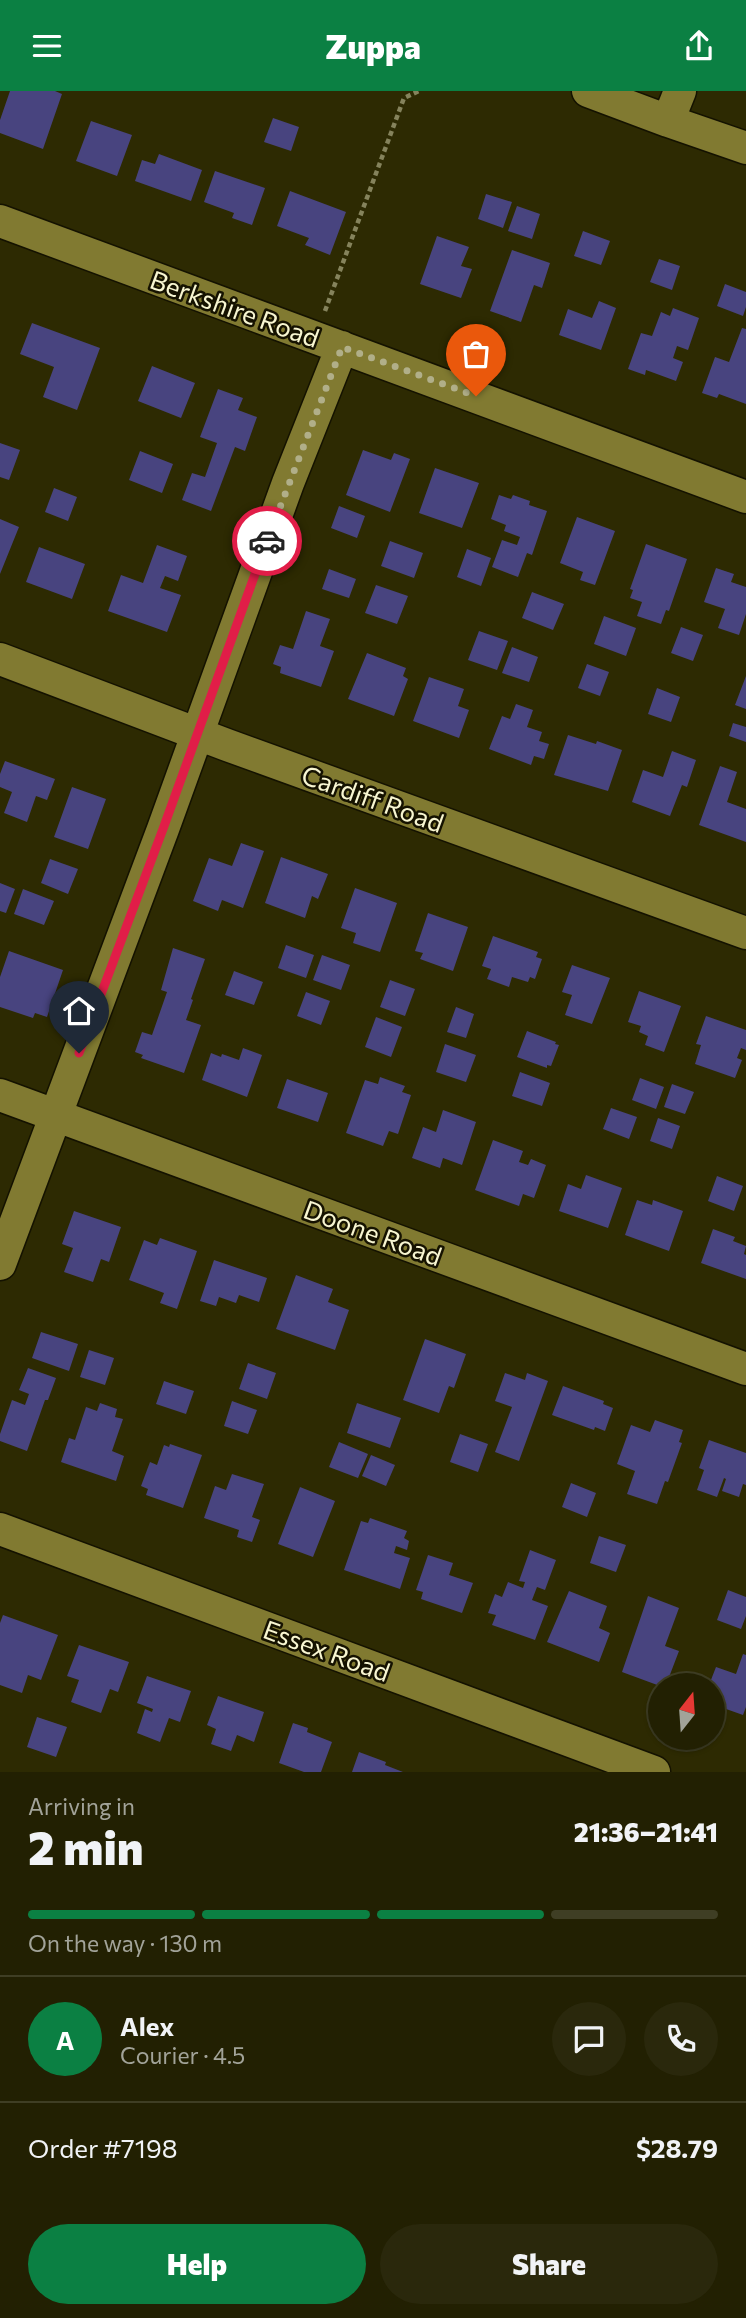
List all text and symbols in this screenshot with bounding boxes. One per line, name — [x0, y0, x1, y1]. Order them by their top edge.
text: Zuppa — [325, 26, 421, 66]
icon: menu — [28, 27, 66, 65]
icon: share — [680, 27, 718, 65]
street label: Berkshire Road — [146, 263, 324, 353]
pin — [446, 324, 506, 396]
icon: bag — [457, 335, 495, 373]
courier — [232, 506, 302, 576]
icon: car — [248, 522, 286, 560]
street label: Cardiff Road — [298, 758, 448, 838]
pin — [49, 981, 109, 1053]
icon: home — [60, 992, 98, 1030]
street label: Doone Road — [300, 1193, 446, 1271]
street label: Essex Road — [260, 1613, 394, 1687]
north arrow — [648, 1673, 724, 1750]
map controls — [648, 1673, 725, 1750]
text: Arriving in — [28, 1792, 135, 1820]
text: 21:36–21:41 — [574, 1816, 718, 1847]
text: 2 min — [28, 1818, 144, 1874]
text: On the way · 130 m — [28, 1929, 222, 1957]
button: chat — [552, 2002, 626, 2076]
button: phone — [644, 2002, 718, 2076]
text: Alex — [120, 2010, 174, 2041]
text: A — [56, 2024, 74, 2055]
text: Courier · 4.5 — [120, 2041, 245, 2069]
text: Order #7198 — [28, 2132, 177, 2163]
text: $28.79 — [636, 2132, 718, 2163]
button: Help — [28, 2224, 366, 2304]
button: Share — [380, 2224, 718, 2304]

